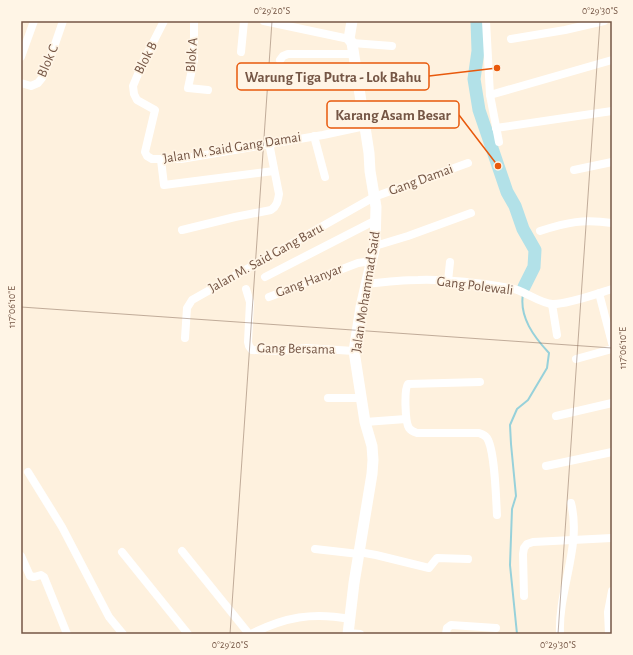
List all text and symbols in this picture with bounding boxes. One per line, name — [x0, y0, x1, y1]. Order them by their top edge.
text: 0°29'20"S — [254, 6, 291, 16]
text: 0°29'30"S — [582, 6, 618, 16]
street label: Blok A — [184, 37, 200, 73]
street label: Blok B — [132, 40, 160, 76]
street label: Blok C — [35, 43, 61, 79]
callout: Warung Tiga Putra - Lok Bahu — [237, 63, 429, 90]
text: Warung Tiga Putra - Lok Bahu — [245, 70, 421, 85]
callout: Karang Asam Besar — [327, 101, 459, 128]
text: Karang Asam Besar — [335, 108, 452, 123]
street label: Jalan M. Said Gang Damai — [162, 130, 302, 166]
street label: Gang Damai — [387, 162, 455, 198]
street label: Jalan M. Said Gang Baru — [206, 221, 326, 295]
street label: Jalan Mohammad Said — [349, 230, 383, 354]
street label: Gang Hanyar — [274, 262, 345, 300]
street label: Gang Polewali — [436, 274, 514, 298]
text: 117°06'10"E — [7, 286, 17, 328]
text: 117°06'10"E — [618, 327, 628, 369]
street label: Gang Bersama — [257, 341, 336, 357]
text: 0°29'20"S — [212, 640, 249, 650]
text: 0°29'30"S — [540, 640, 576, 650]

